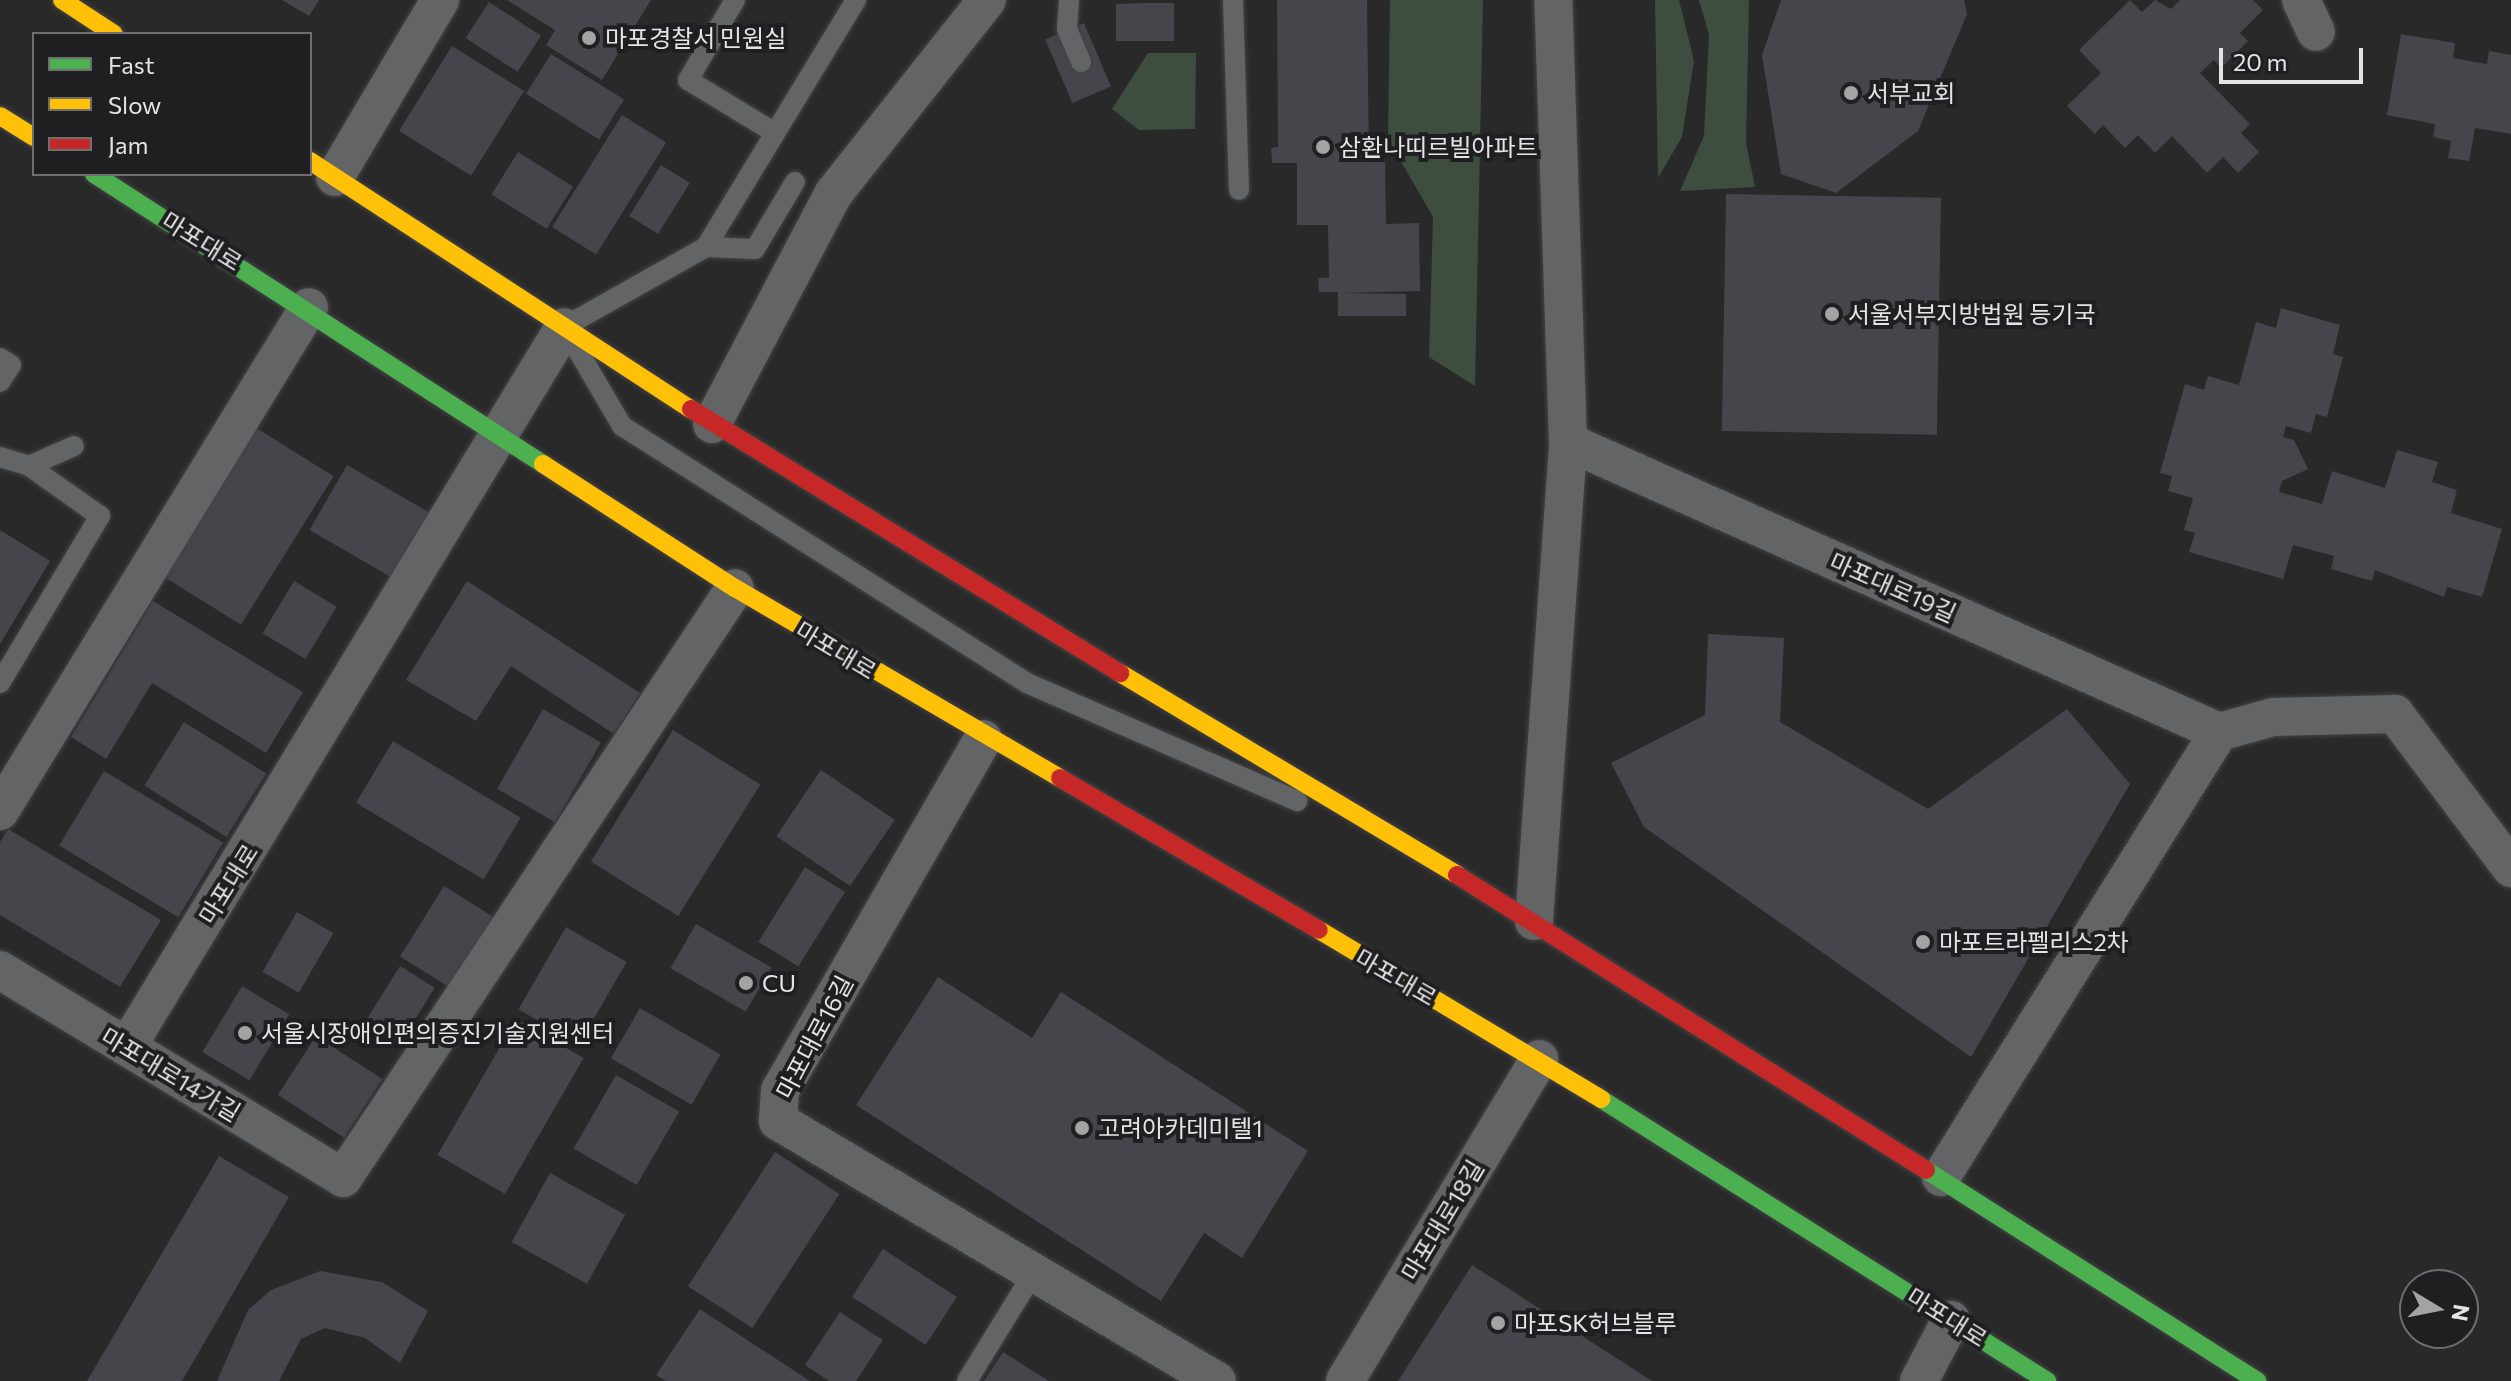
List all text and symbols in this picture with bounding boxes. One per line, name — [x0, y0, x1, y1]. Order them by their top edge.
place label: 마포경찰서 민원실 — [605, 24, 786, 52]
marker: 마포경찰서 민원실 — [580, 29, 598, 47]
legend — [32, 32, 312, 176]
scale bar — [2223, 32, 2367, 82]
text: 20 m — [2233, 47, 2287, 76]
text: Fast — [108, 50, 155, 79]
place label: 서부교회 — [1867, 79, 1955, 107]
marker: 서부교회 — [1842, 84, 1860, 102]
text: Slow — [108, 90, 161, 119]
text: Jam — [108, 130, 148, 159]
place label: 삼환나띠르빌아파트 — [1339, 133, 1538, 161]
marker: 삼환나띠르빌아파트 — [1314, 138, 1332, 156]
street label: 마포대로 — [157, 205, 247, 277]
place label: 서울서부지방법원 등기국 — [1848, 300, 2095, 328]
marker: 서울서부지방법원 등기국 — [1823, 305, 1841, 323]
street label: 마포대로19길 — [1825, 546, 1961, 628]
street label: 마포대로 — [791, 615, 881, 685]
street label: 마포대로 — [192, 839, 264, 929]
place label: 마포트라펠리스2차 — [1939, 928, 2129, 956]
marker: 마포트라펠리스2차 — [1914, 933, 1932, 951]
street label: 마포대로 — [1351, 942, 1441, 1012]
place label: CU — [762, 969, 796, 997]
street label: 마포대로16길 — [770, 971, 858, 1103]
marker: CU — [737, 974, 755, 992]
place label: 서울시장애인편의증진기술지원센터 — [261, 1019, 614, 1047]
street label: 마포대로14가길 — [96, 1021, 246, 1127]
marker: 서울시장애인편의증진기술지원센터 — [236, 1024, 254, 1042]
place label: 고려아카데미텔1 — [1098, 1114, 1263, 1142]
marker: 고려아카데미텔1 — [1073, 1119, 1091, 1137]
street label: 마포대로18길 — [1395, 1155, 1489, 1285]
north arrow — [2399, 1269, 2479, 1349]
street label: 마포대로 — [1902, 1281, 1992, 1353]
text: N — [2446, 1302, 2476, 1323]
place label: 마포SK허브블루 — [1514, 1309, 1677, 1337]
marker: 마포SK허브블루 — [1489, 1314, 1507, 1332]

